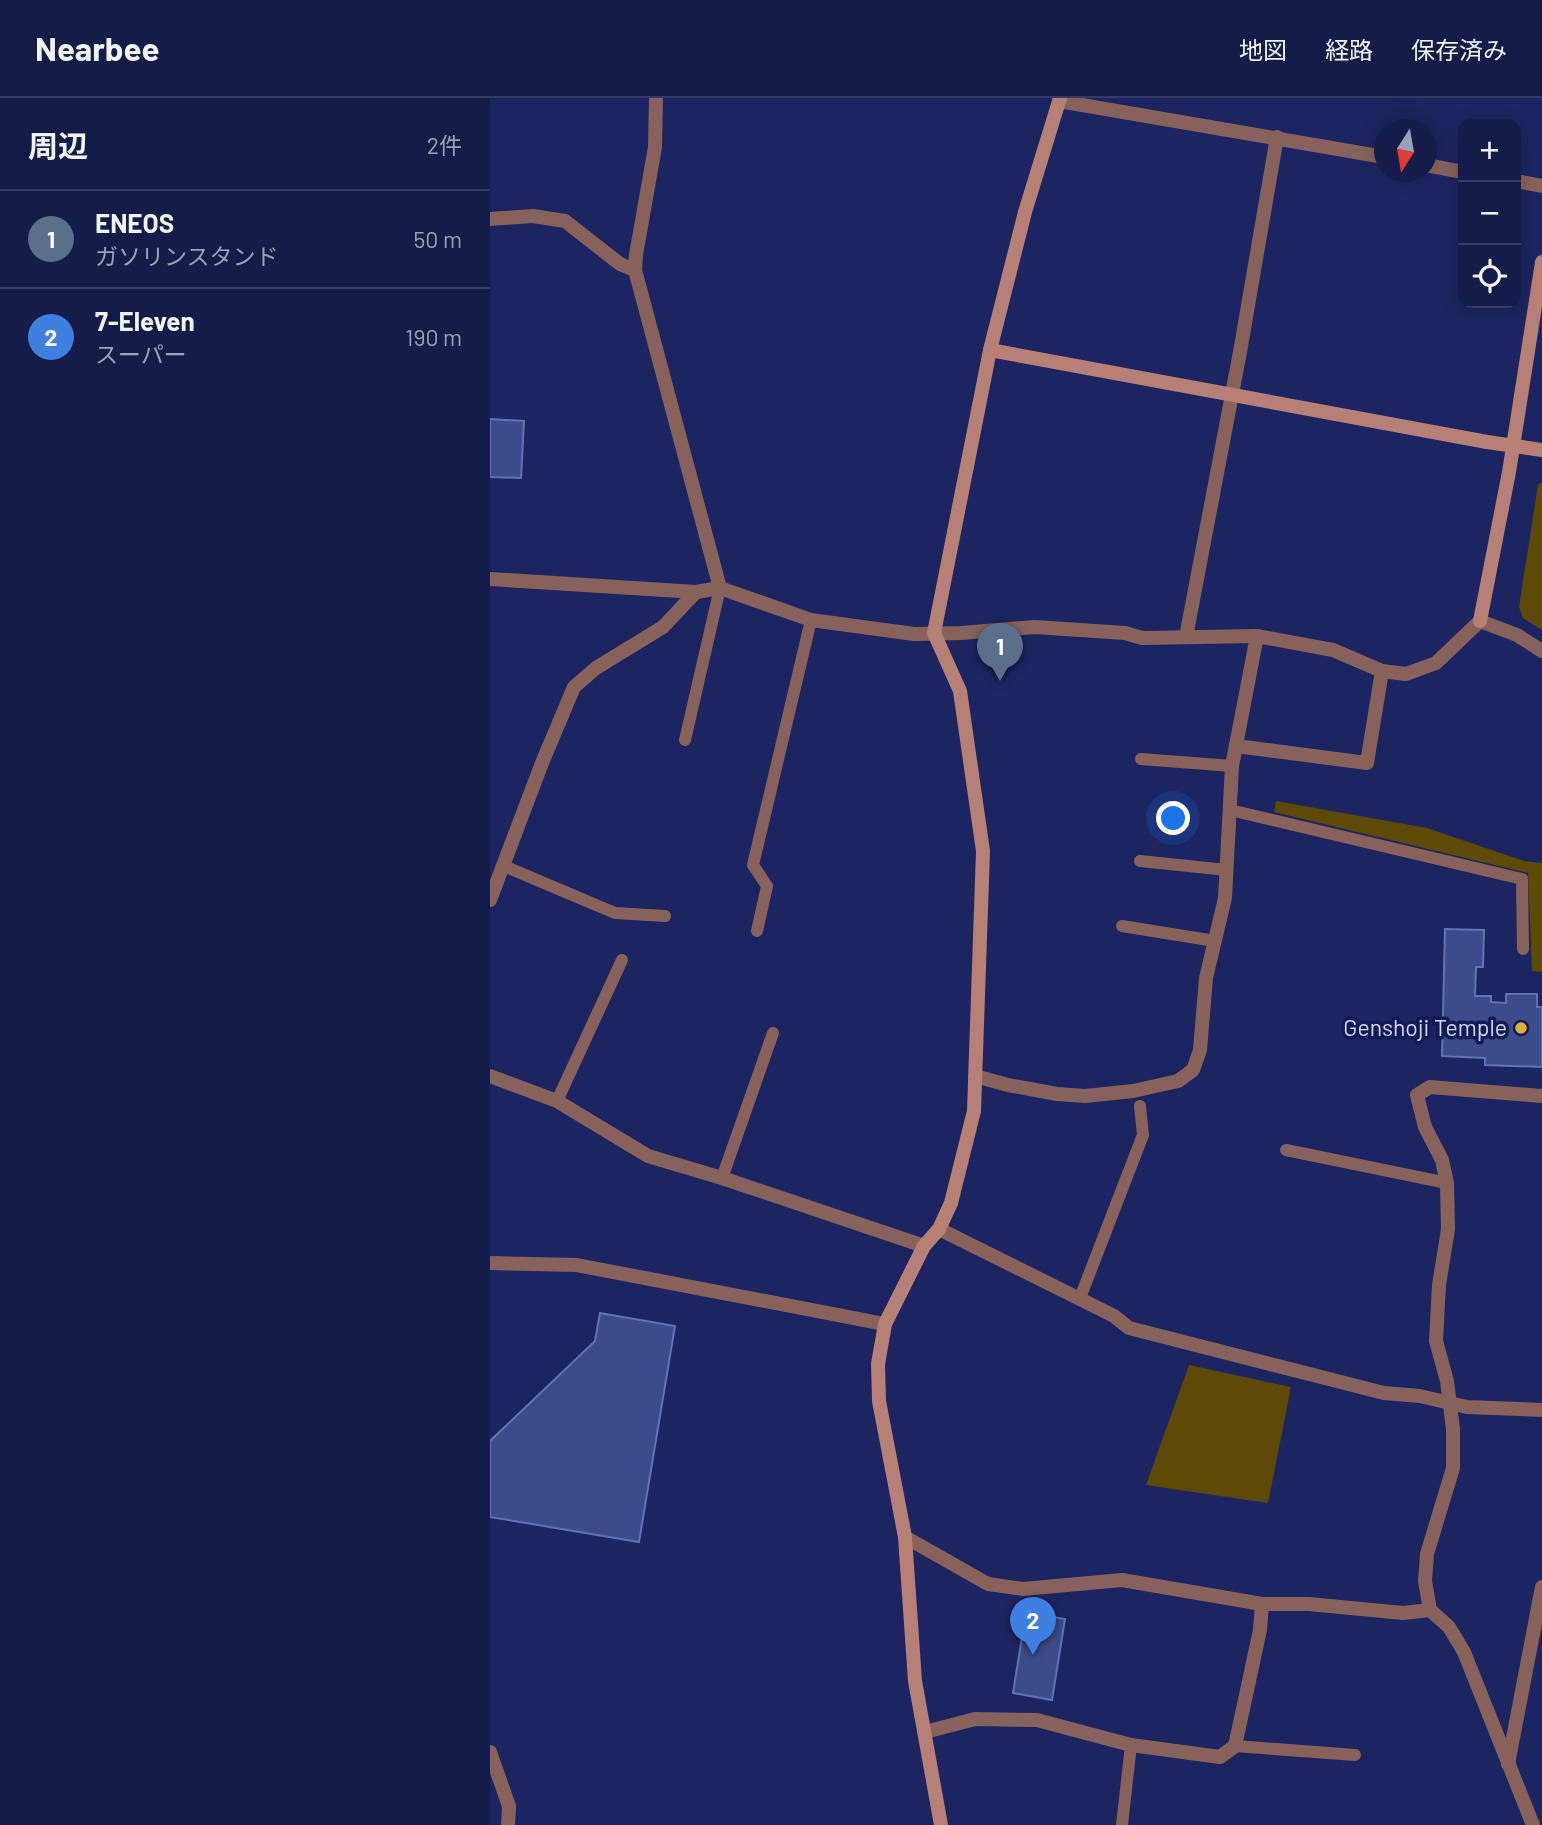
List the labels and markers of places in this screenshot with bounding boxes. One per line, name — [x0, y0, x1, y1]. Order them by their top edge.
pin: 1 — [977, 623, 1023, 681]
place label: Genshoji Temple — [1343, 1013, 1507, 1041]
marker: Genshoji Temple — [1513, 1020, 1529, 1036]
pin: 2 — [1010, 1597, 1056, 1655]

